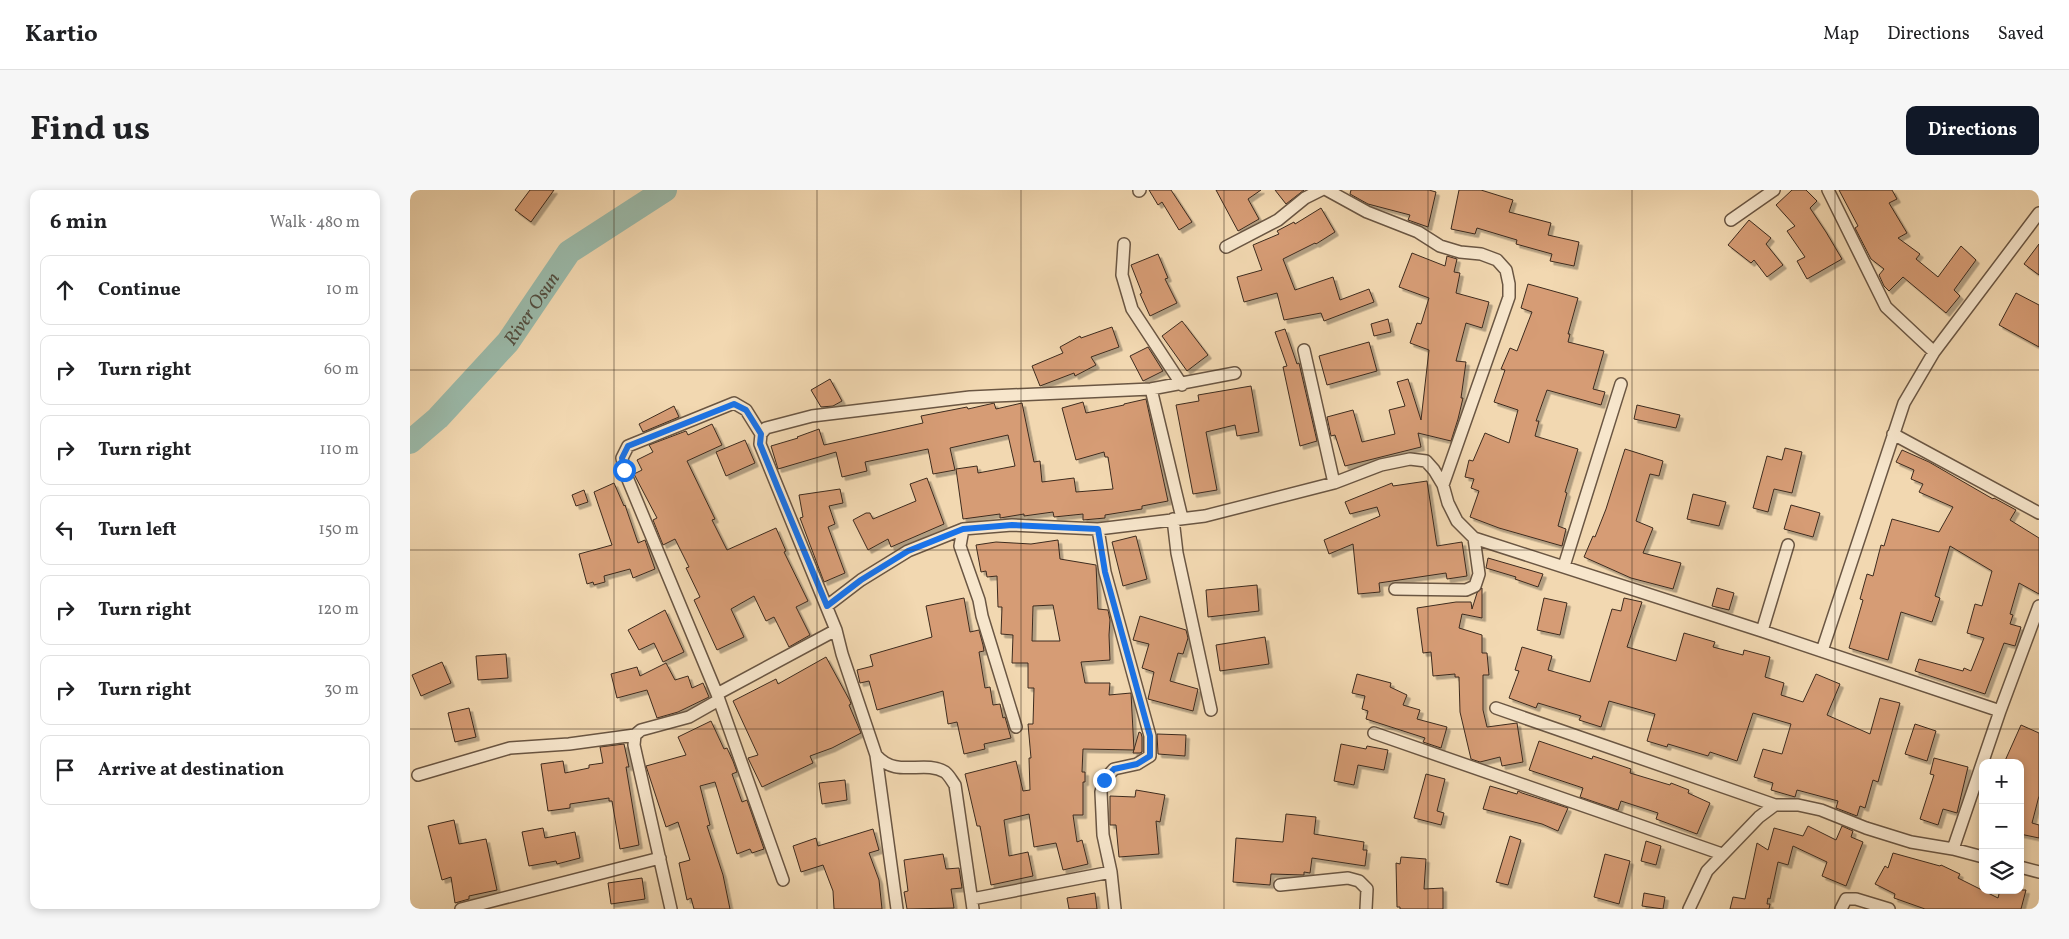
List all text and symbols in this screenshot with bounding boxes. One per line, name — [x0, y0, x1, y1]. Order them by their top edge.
text: Kartio — [25, 18, 98, 52]
text: Map — [1823, 22, 1859, 47]
text: Directions — [1887, 22, 1970, 47]
text: Saved — [1998, 22, 2044, 47]
text: Find us — [30, 106, 150, 154]
button: Directions — [1906, 106, 2039, 155]
text: 6 min — [50, 208, 107, 237]
text: Walk · 480 m — [270, 212, 360, 234]
water label: River Osun — [498, 267, 567, 351]
icon: ahead — [51, 276, 79, 304]
text: Continue — [98, 277, 181, 303]
text: 10 m — [326, 279, 359, 301]
icon: right — [51, 356, 79, 384]
text: Turn right — [98, 357, 191, 383]
text: 60 m — [324, 359, 359, 381]
icon: right — [51, 436, 79, 464]
text: Turn right — [98, 437, 191, 463]
text: 110 m — [320, 439, 359, 461]
route start — [613, 459, 636, 482]
icon: left — [51, 516, 79, 544]
text: Turn left — [98, 517, 177, 543]
text: 150 m — [318, 519, 359, 541]
icon: right — [51, 596, 79, 624]
text: Turn right — [98, 597, 191, 623]
text: 120 m — [317, 599, 359, 621]
icon: right — [51, 676, 79, 704]
text: Turn right — [98, 677, 191, 703]
text: 30 m — [324, 679, 359, 701]
icon: arrive — [51, 756, 79, 784]
text: Arrive at destination — [98, 757, 284, 783]
map controls — [1979, 759, 2024, 894]
button: + — [1979, 759, 2024, 804]
route end — [1093, 769, 1116, 792]
button: − — [1979, 804, 2024, 849]
button: layers — [1979, 849, 2024, 894]

